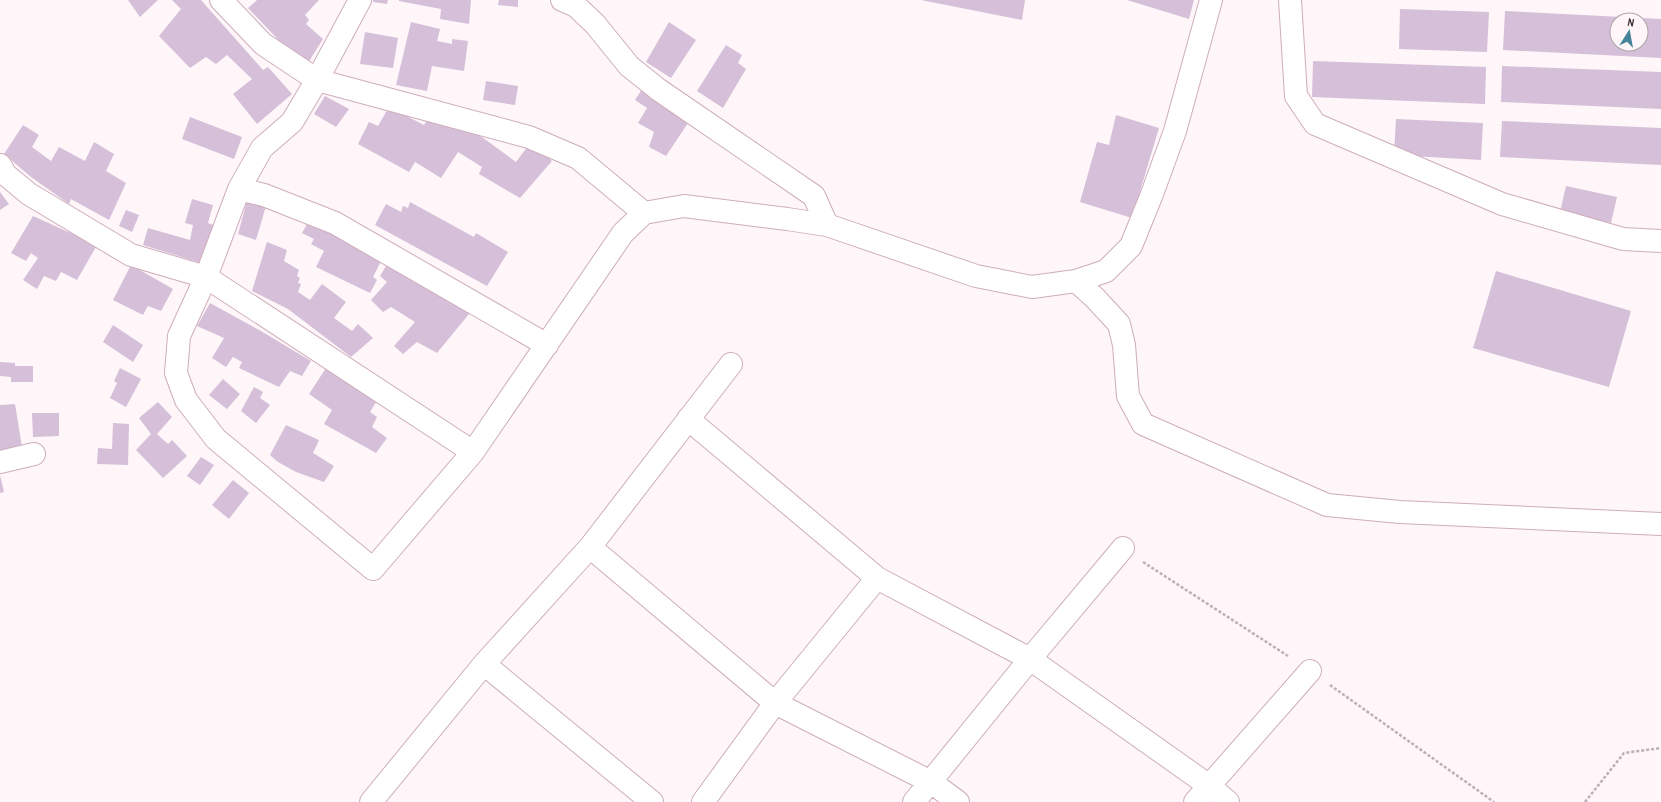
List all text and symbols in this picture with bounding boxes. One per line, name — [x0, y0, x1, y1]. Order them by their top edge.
north arrow — [1609, 12, 1649, 52]
text: N — [1626, 15, 1635, 30]

